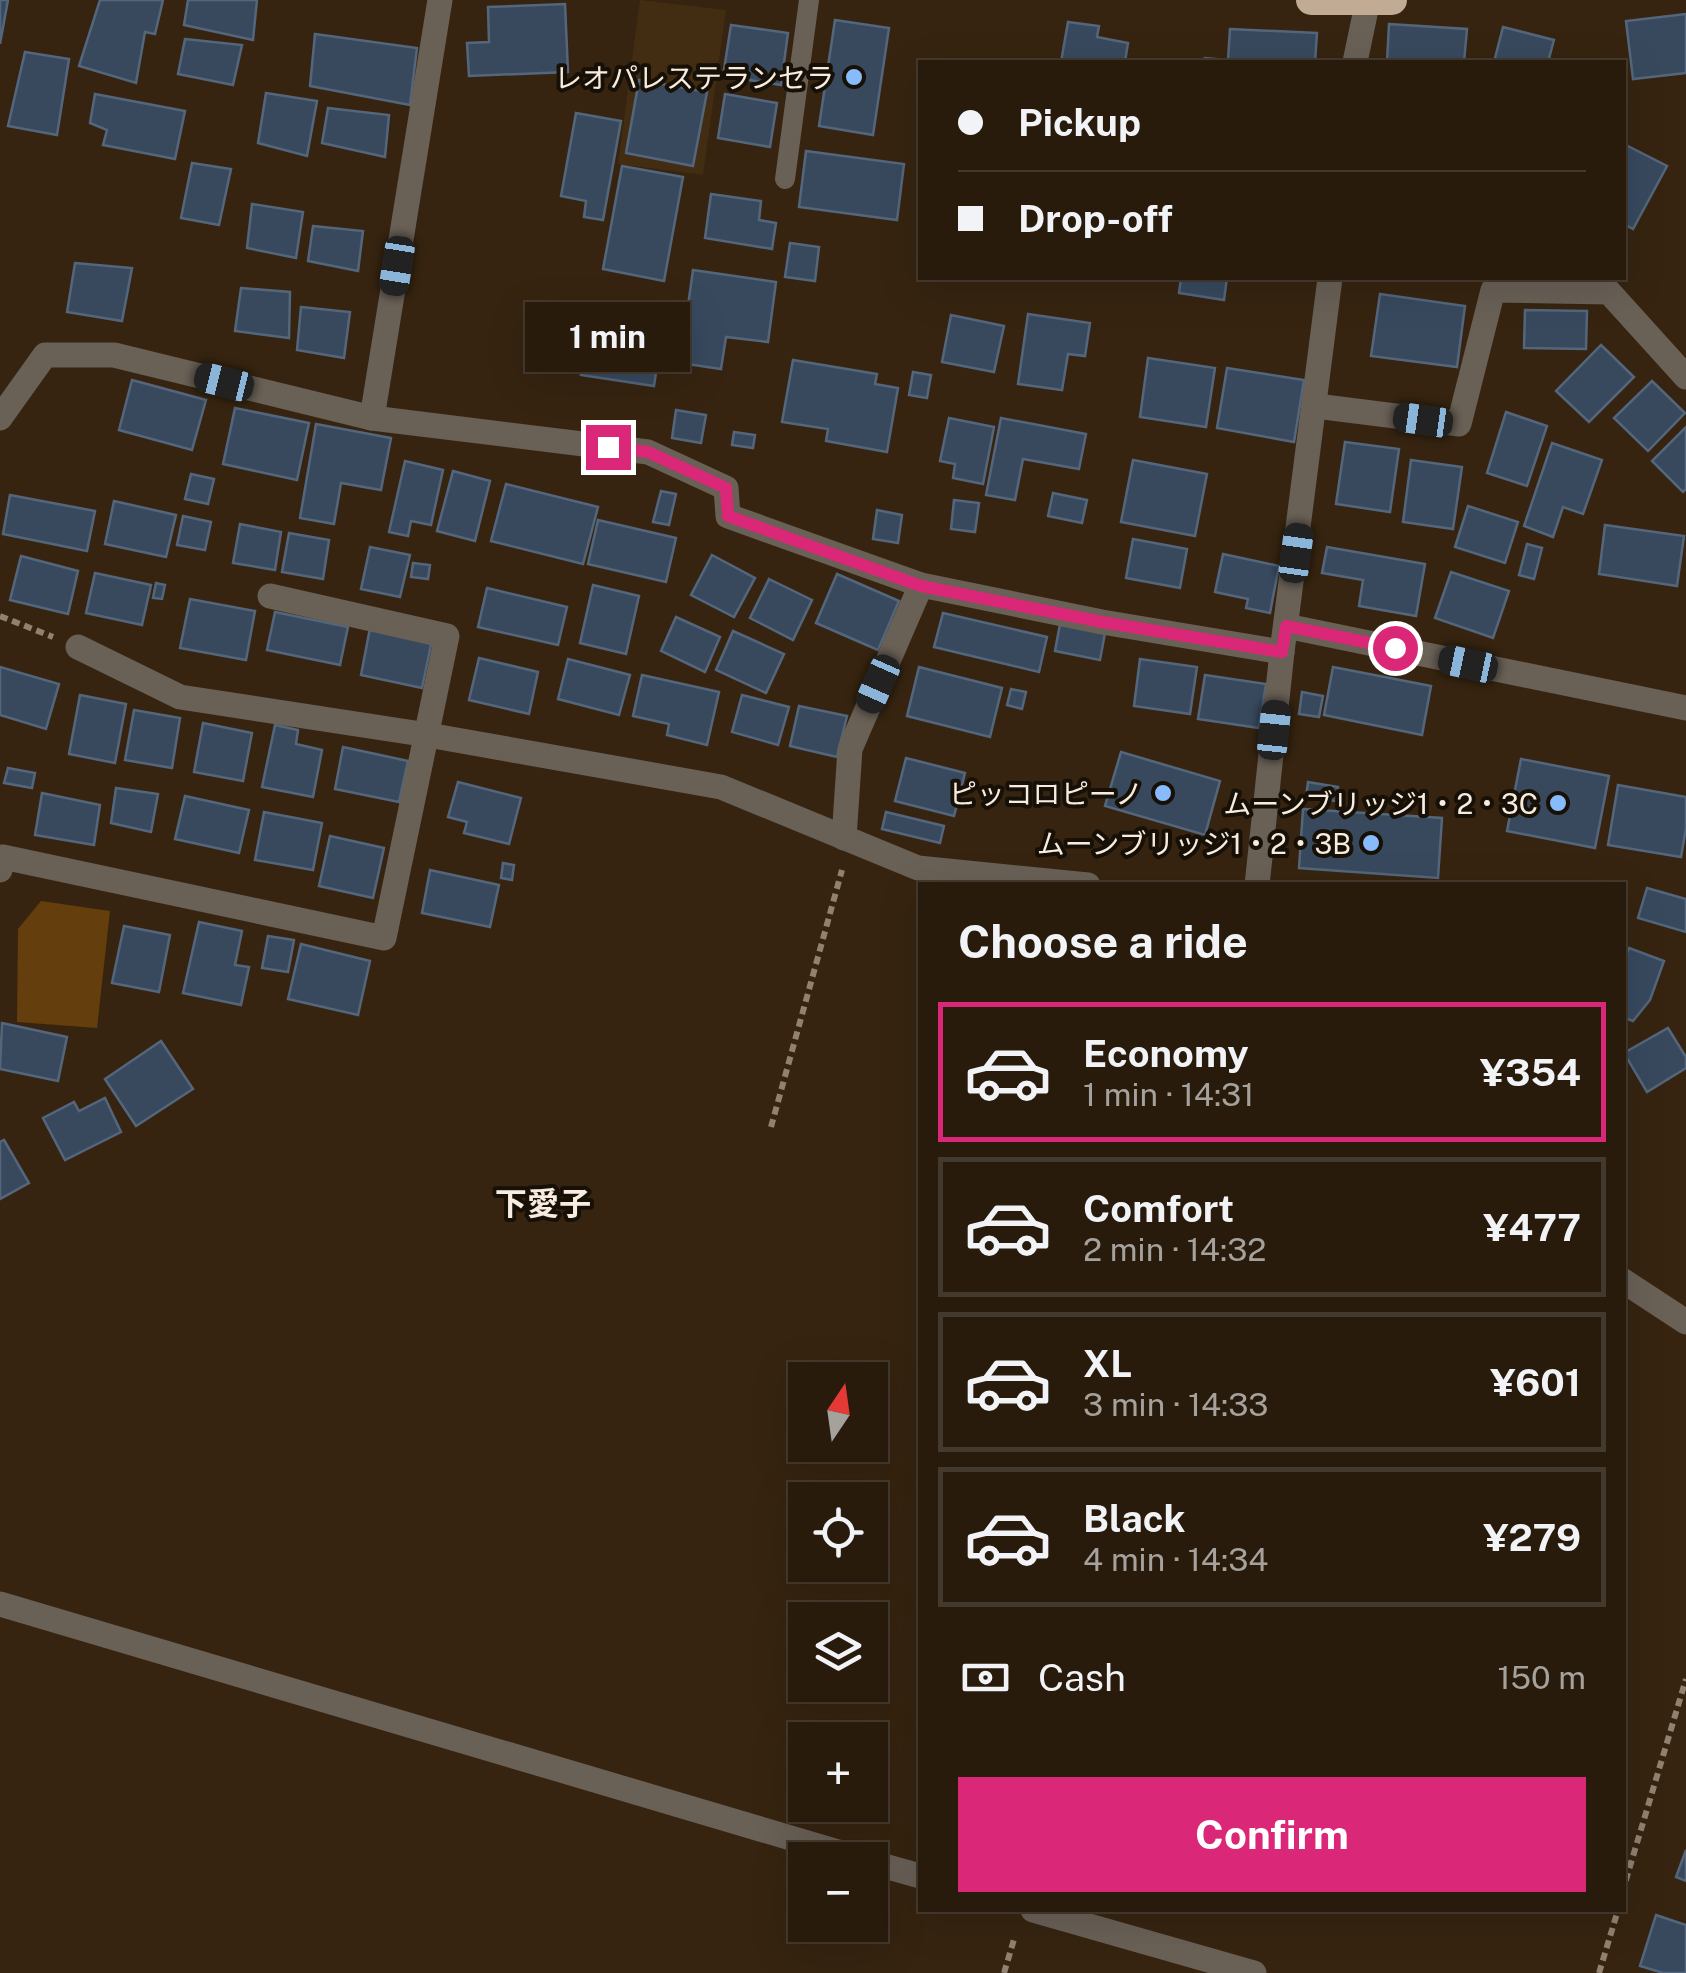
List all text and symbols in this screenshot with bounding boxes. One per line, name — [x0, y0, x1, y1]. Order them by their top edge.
place label: レオパレステランセラ — [554, 61, 834, 94]
marker: レオパレステランセラ — [843, 66, 865, 88]
text: Pickup — [1018, 100, 1141, 145]
text: Drop-off — [1018, 196, 1173, 241]
car — [377, 234, 417, 298]
callout: 1 min — [526, 302, 690, 372]
text: 1 min — [569, 318, 646, 355]
car — [191, 360, 257, 404]
car — [1391, 401, 1455, 439]
route end — [586, 425, 631, 470]
car — [1277, 521, 1315, 585]
route start — [1373, 626, 1418, 671]
car — [1436, 643, 1500, 685]
car — [852, 650, 904, 718]
car — [1256, 699, 1292, 761]
place label: ピッコロピーノ — [949, 777, 1143, 810]
marker: ピッコロピーノ — [1152, 782, 1174, 804]
place label: ムーンブリッジ1・2・3C — [1223, 787, 1538, 820]
marker: ムーンブリッジ1・2・3C — [1547, 792, 1569, 814]
place label: ムーンブリッジ1・2・3B — [1037, 827, 1351, 860]
marker: ムーンブリッジ1・2・3B — [1360, 832, 1382, 854]
text: Choose a ride — [958, 915, 1248, 968]
icon: car — [963, 1027, 1053, 1117]
text: Economy — [1083, 1031, 1249, 1076]
text: ¥354 — [1480, 1050, 1581, 1095]
text: 1 min · 14:31 — [1083, 1076, 1254, 1113]
icon: car — [963, 1182, 1053, 1272]
district label: 下愛子 — [495, 1185, 591, 1222]
text: Comfort — [1083, 1186, 1234, 1231]
text: ¥477 — [1483, 1205, 1581, 1250]
text: 2 min · 14:32 — [1083, 1231, 1266, 1268]
icon: car — [963, 1337, 1053, 1427]
text: XL — [1083, 1341, 1132, 1386]
text: ¥601 — [1490, 1360, 1581, 1405]
north arrow — [788, 1362, 888, 1462]
map controls — [788, 1362, 888, 1942]
text: 3 min · 14:33 — [1083, 1386, 1268, 1423]
button: locate — [788, 1482, 888, 1582]
icon: car — [963, 1492, 1053, 1582]
text: Black — [1083, 1496, 1186, 1541]
text: ¥279 — [1483, 1515, 1581, 1560]
text: 4 min · 14:34 — [1083, 1541, 1268, 1578]
button: layers — [788, 1602, 888, 1702]
icon: cash — [958, 1650, 1013, 1705]
text: Cash — [1038, 1655, 1126, 1700]
text: 150 m — [1497, 1659, 1586, 1696]
button: + — [788, 1722, 888, 1822]
button: Confirm — [958, 1777, 1586, 1892]
button: − — [788, 1842, 888, 1942]

